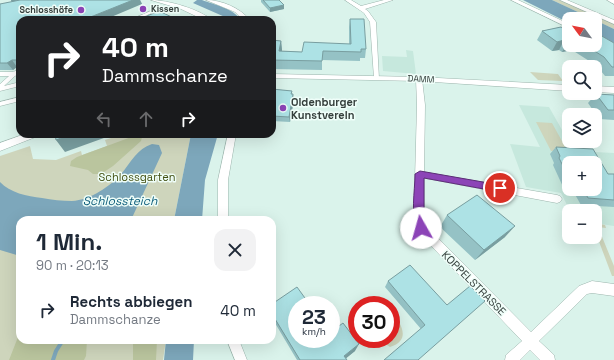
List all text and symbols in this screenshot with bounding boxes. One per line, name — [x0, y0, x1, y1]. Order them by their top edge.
place label: Kissen — [151, 3, 179, 15]
place label: Schlosshöfe — [20, 4, 73, 16]
marker: Kissen — [138, 4, 148, 14]
marker: Schlosshöfe — [76, 5, 86, 15]
north arrow — [562, 12, 602, 52]
map controls — [562, 12, 602, 244]
text: 40 m — [102, 29, 169, 65]
icon: right — [36, 32, 88, 84]
button: search — [562, 60, 602, 100]
text: Dammschanze — [102, 64, 228, 87]
street label: DAMM — [407, 72, 435, 86]
place label: Oldenburger Kunstverein — [291, 95, 358, 122]
marker: Oldenburger Kunstverein — [278, 103, 288, 113]
icon: left — [93, 108, 115, 130]
icon: ahead — [135, 108, 157, 130]
icon: right — [177, 108, 199, 130]
button: layers — [562, 108, 602, 148]
button: + — [562, 156, 602, 196]
park label: Schlossgarten — [99, 170, 175, 184]
pin — [483, 171, 517, 205]
icon: arrive — [489, 177, 511, 199]
water label: Schlossteich — [83, 193, 158, 209]
button: − — [562, 204, 602, 244]
position arrow — [400, 207, 442, 249]
text: 1 Min. — [36, 226, 102, 257]
button: close — [214, 229, 256, 271]
street label: KOPPELSTRASSE — [439, 248, 509, 318]
text: 90 m · 20:13 — [36, 257, 109, 274]
text: Rechts abbiegen — [70, 292, 192, 311]
speed limit sign: 30 — [348, 296, 400, 348]
icon: right — [36, 299, 58, 321]
text: 40 m — [220, 301, 256, 320]
text: 23 — [302, 304, 326, 330]
text: Dammschanze — [70, 311, 161, 328]
text: km/h — [302, 325, 326, 338]

